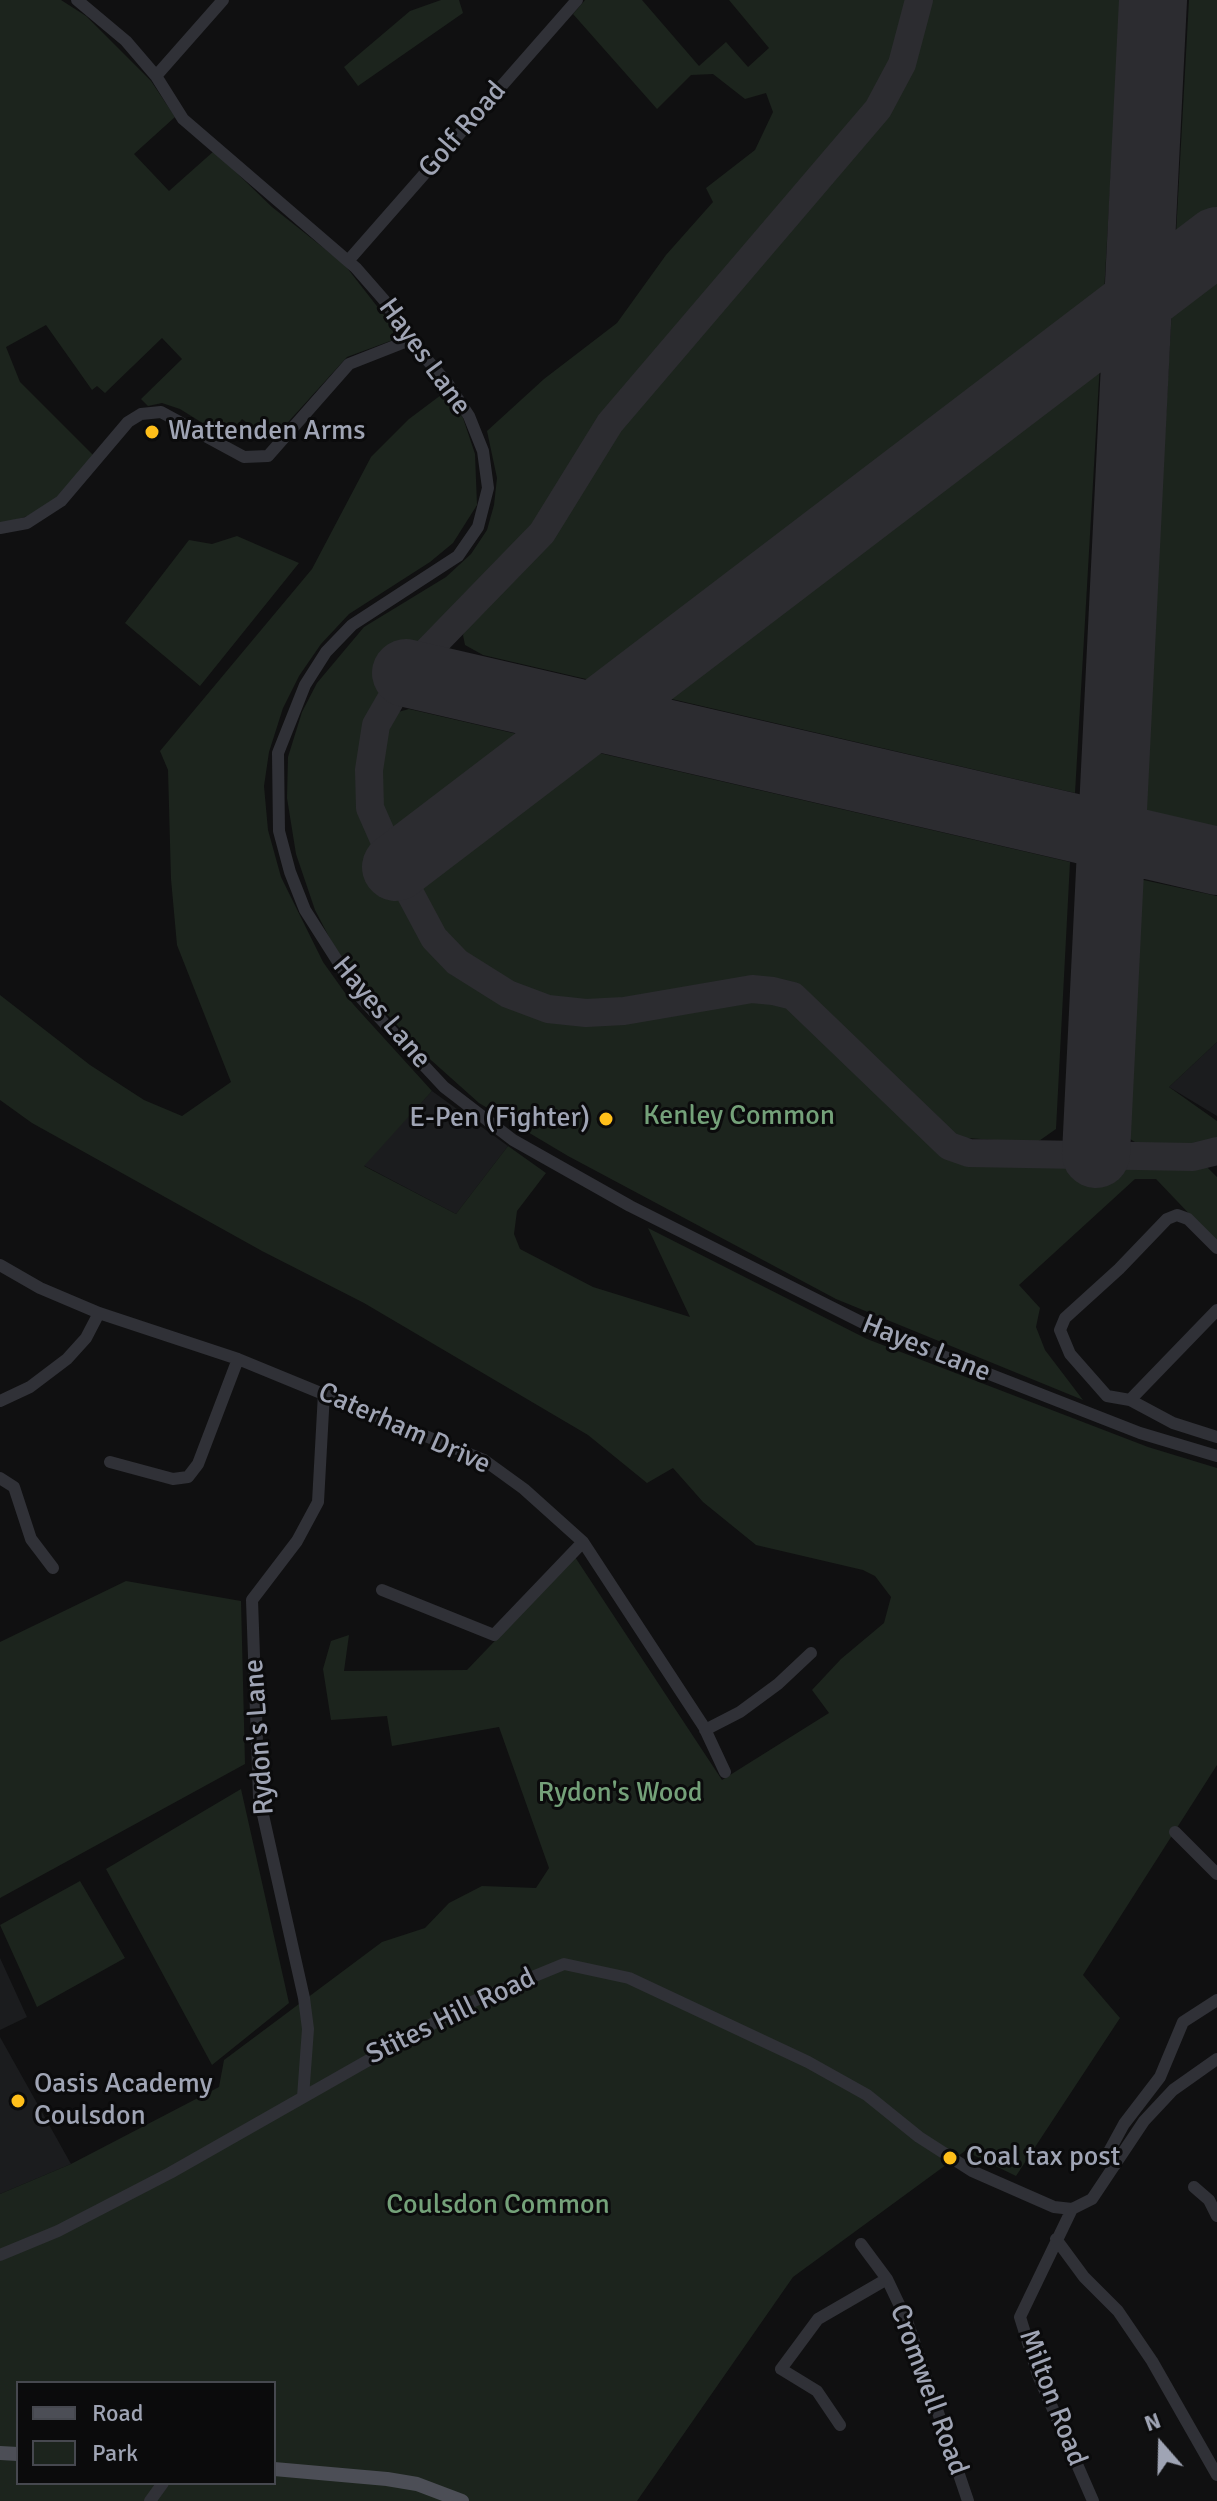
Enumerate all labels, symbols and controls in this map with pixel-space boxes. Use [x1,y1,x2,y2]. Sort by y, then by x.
street label: Golf Road [412,75,514,185]
street label: Hayes Lane [371,292,477,422]
place label: Wattenden Arms [168,415,366,449]
marker: Wattenden Arms [143,423,161,441]
street label: Hayes Lane [325,950,437,1076]
park label: Kenley Common [643,1100,835,1134]
place label: E-Pen (Fighter) [409,1102,590,1136]
marker: E-Pen (Fighter) [597,1110,615,1128]
street label: Hayes Lane [857,1308,995,1390]
street label: Caterham Drive [313,1376,495,1482]
street label: Rydon's Lane [238,1658,282,1816]
park label: Rydon's Wood [537,1777,703,1811]
street label: Stites Hill Road [361,1962,541,2072]
place label: Oasis Academy Coulsdon [34,2068,213,2134]
marker: Oasis Academy Coulsdon [9,2092,27,2110]
place label: Coal tax post [966,2141,1120,2175]
marker: Coal tax post [941,2149,959,2167]
park label: Coulsdon Common [386,2189,610,2223]
street label: Cromwell Road [882,2300,974,2480]
street label: Milton Road [1011,2325,1093,2471]
legend [16,2381,276,2485]
text: Road [92,2398,143,2428]
north arrow [1121,2405,1201,2485]
text: N [1141,2407,1164,2437]
text: Park [92,2438,138,2468]

